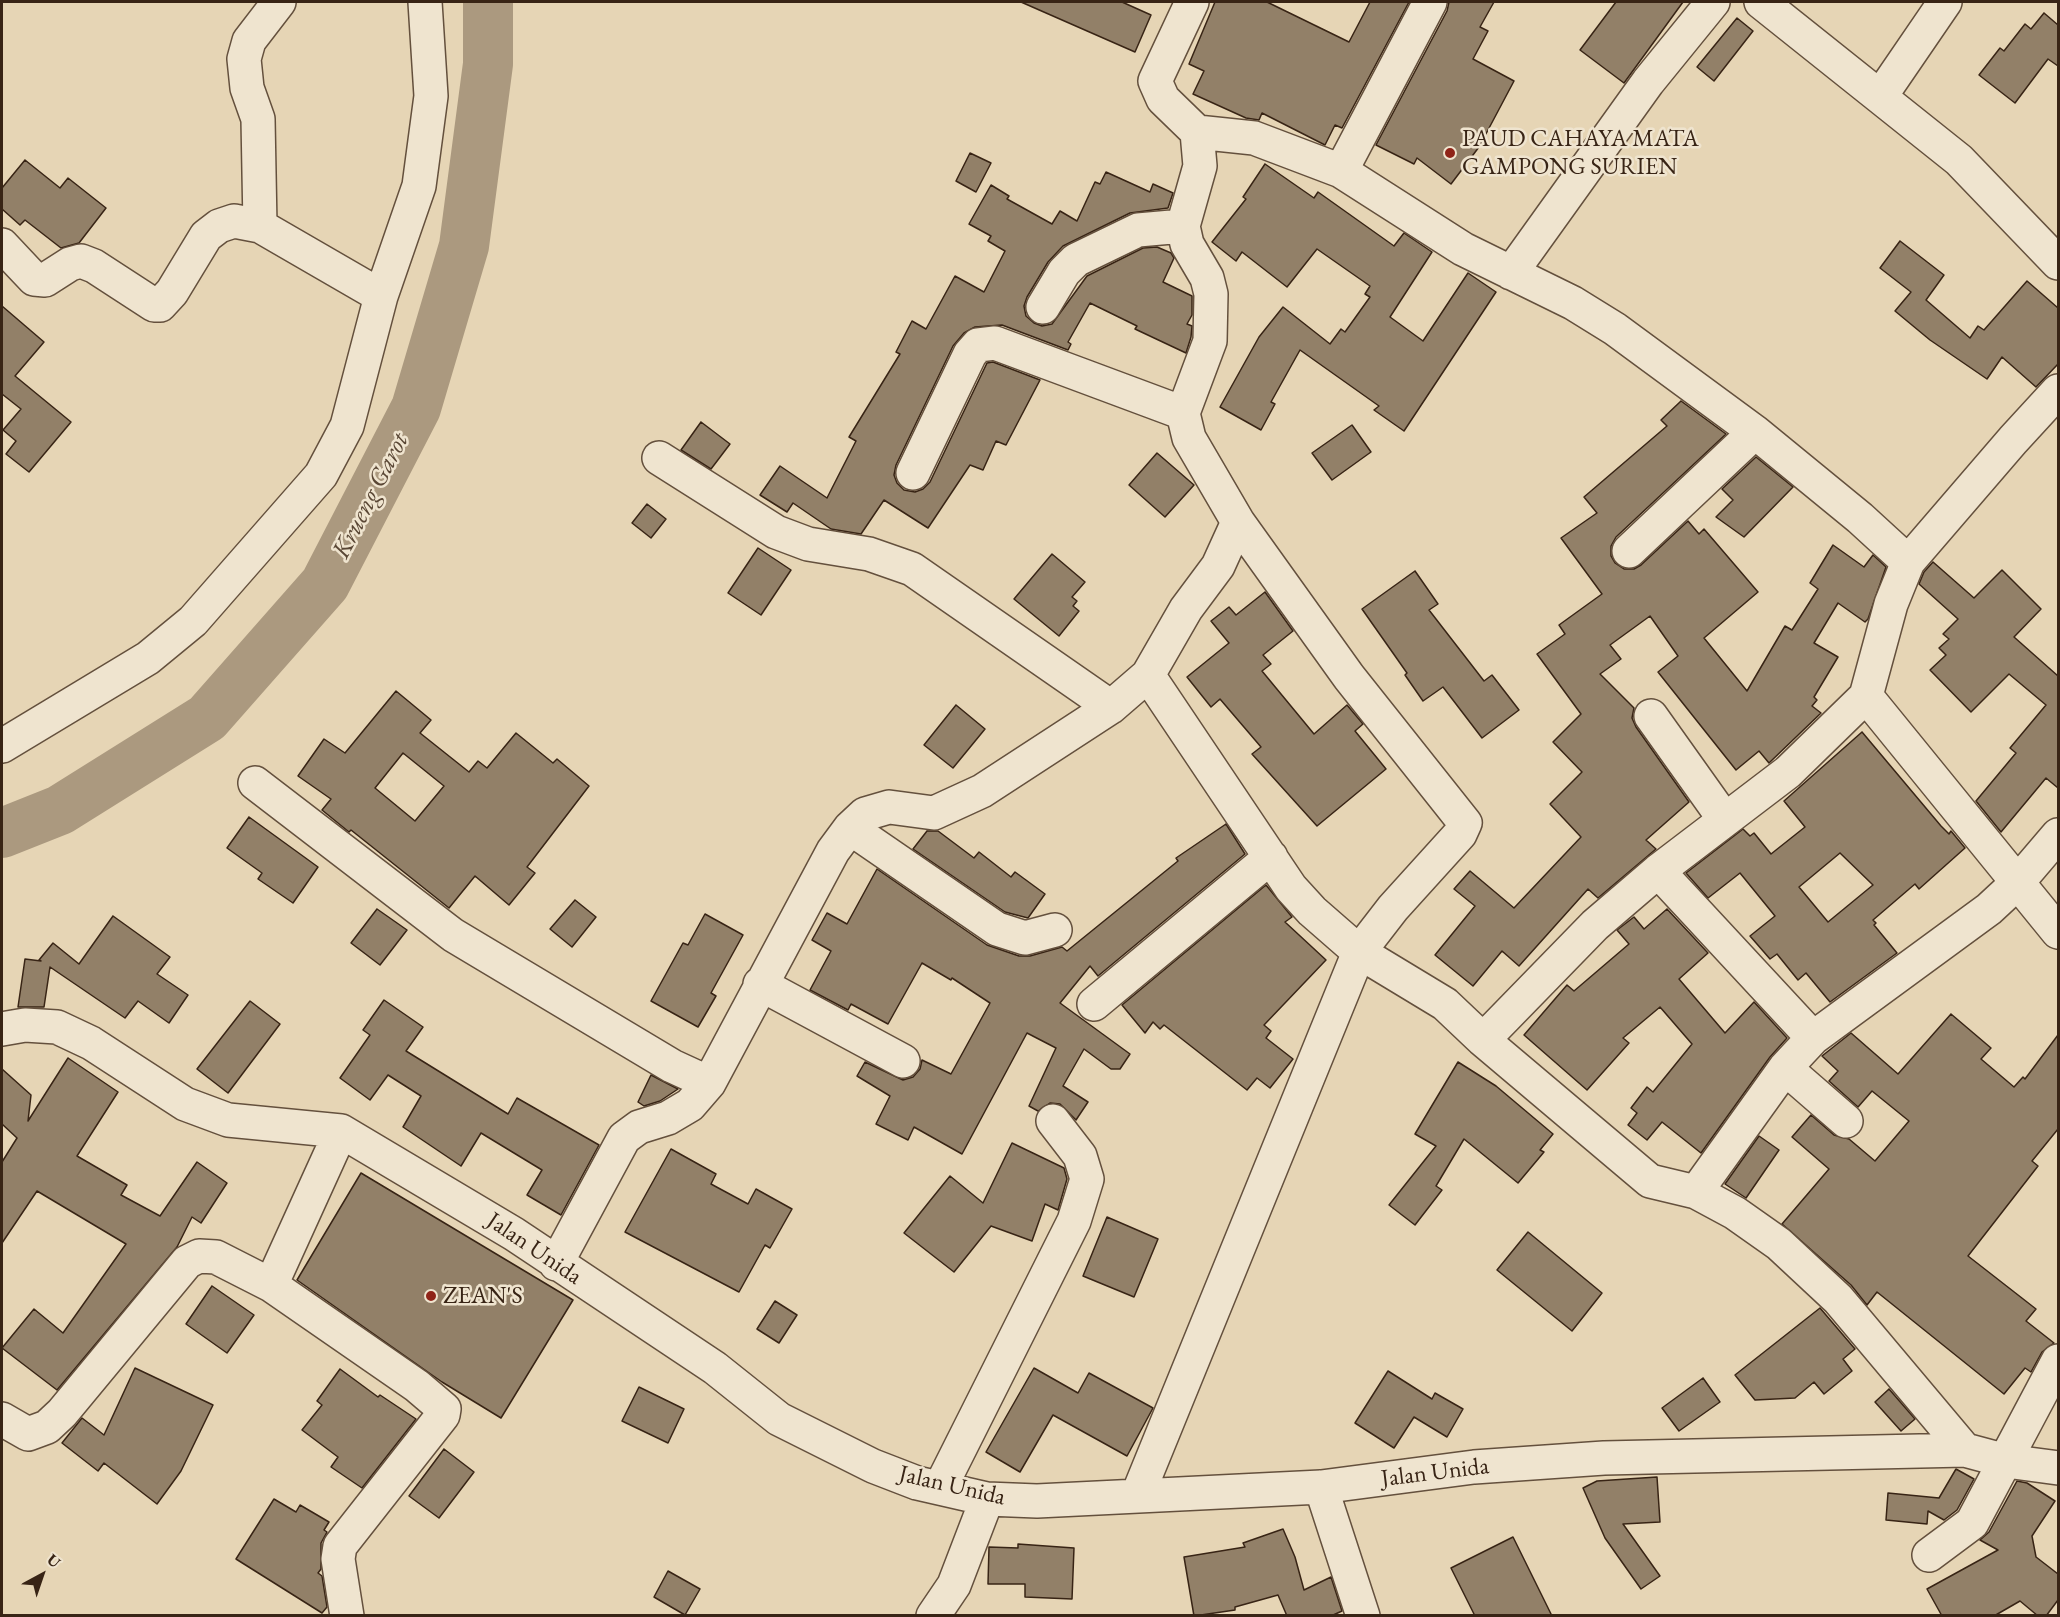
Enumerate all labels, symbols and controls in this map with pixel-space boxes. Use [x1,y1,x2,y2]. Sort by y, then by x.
place label: PAUD CAHAYA MATA GAMPONG SURIEN [1462,125,1699,181]
marker: PAUD CAHAYA MATA GAMPONG SURIEN [1443,146,1457,160]
water label: Krueng Garot [326,428,416,564]
street label: Jalan Unida [481,1207,587,1291]
place label: ZEAN'S [443,1282,523,1310]
marker: ZEAN'S [424,1289,438,1303]
street label: Jalan Unida [1379,1452,1491,1494]
street label: Jalan Unida [896,1460,1008,1512]
north arrow [12,1545,72,1605]
text: U [43,1549,65,1573]

